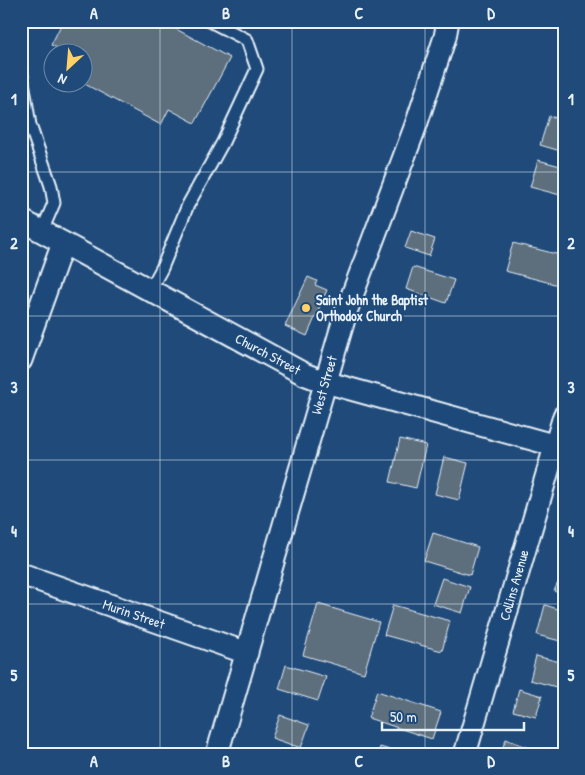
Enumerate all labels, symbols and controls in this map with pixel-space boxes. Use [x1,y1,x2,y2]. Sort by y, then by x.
text: A [90,2,98,24]
text: B [222,2,230,24]
text: C [355,2,364,24]
text: D [487,2,495,24]
north arrow [42,42,92,92]
text: N [54,70,70,90]
text: 1 [11,88,17,110]
text: 1 [568,88,574,110]
text: 2 [10,232,18,254]
text: 2 [567,232,575,254]
place label: Saint John the Baptist Orthodox Church [316,290,429,325]
marker: Saint John the Baptist Orthodox Church [300,302,312,314]
street label: Church Street [232,328,304,379]
street label: West Street [306,353,341,416]
text: 3 [10,376,18,398]
text: 3 [567,376,575,398]
text: 4 [11,520,17,542]
text: 4 [568,520,574,542]
street label: Collins Avenue [494,547,533,623]
street label: Murin Street [101,594,168,633]
text: 5 [11,664,18,686]
text: 5 [568,664,575,686]
scale bar [382,700,525,732]
text: 50 m [390,706,417,727]
text: A [90,750,98,772]
text: B [222,750,230,772]
text: C [355,750,364,772]
text: D [487,750,495,772]

